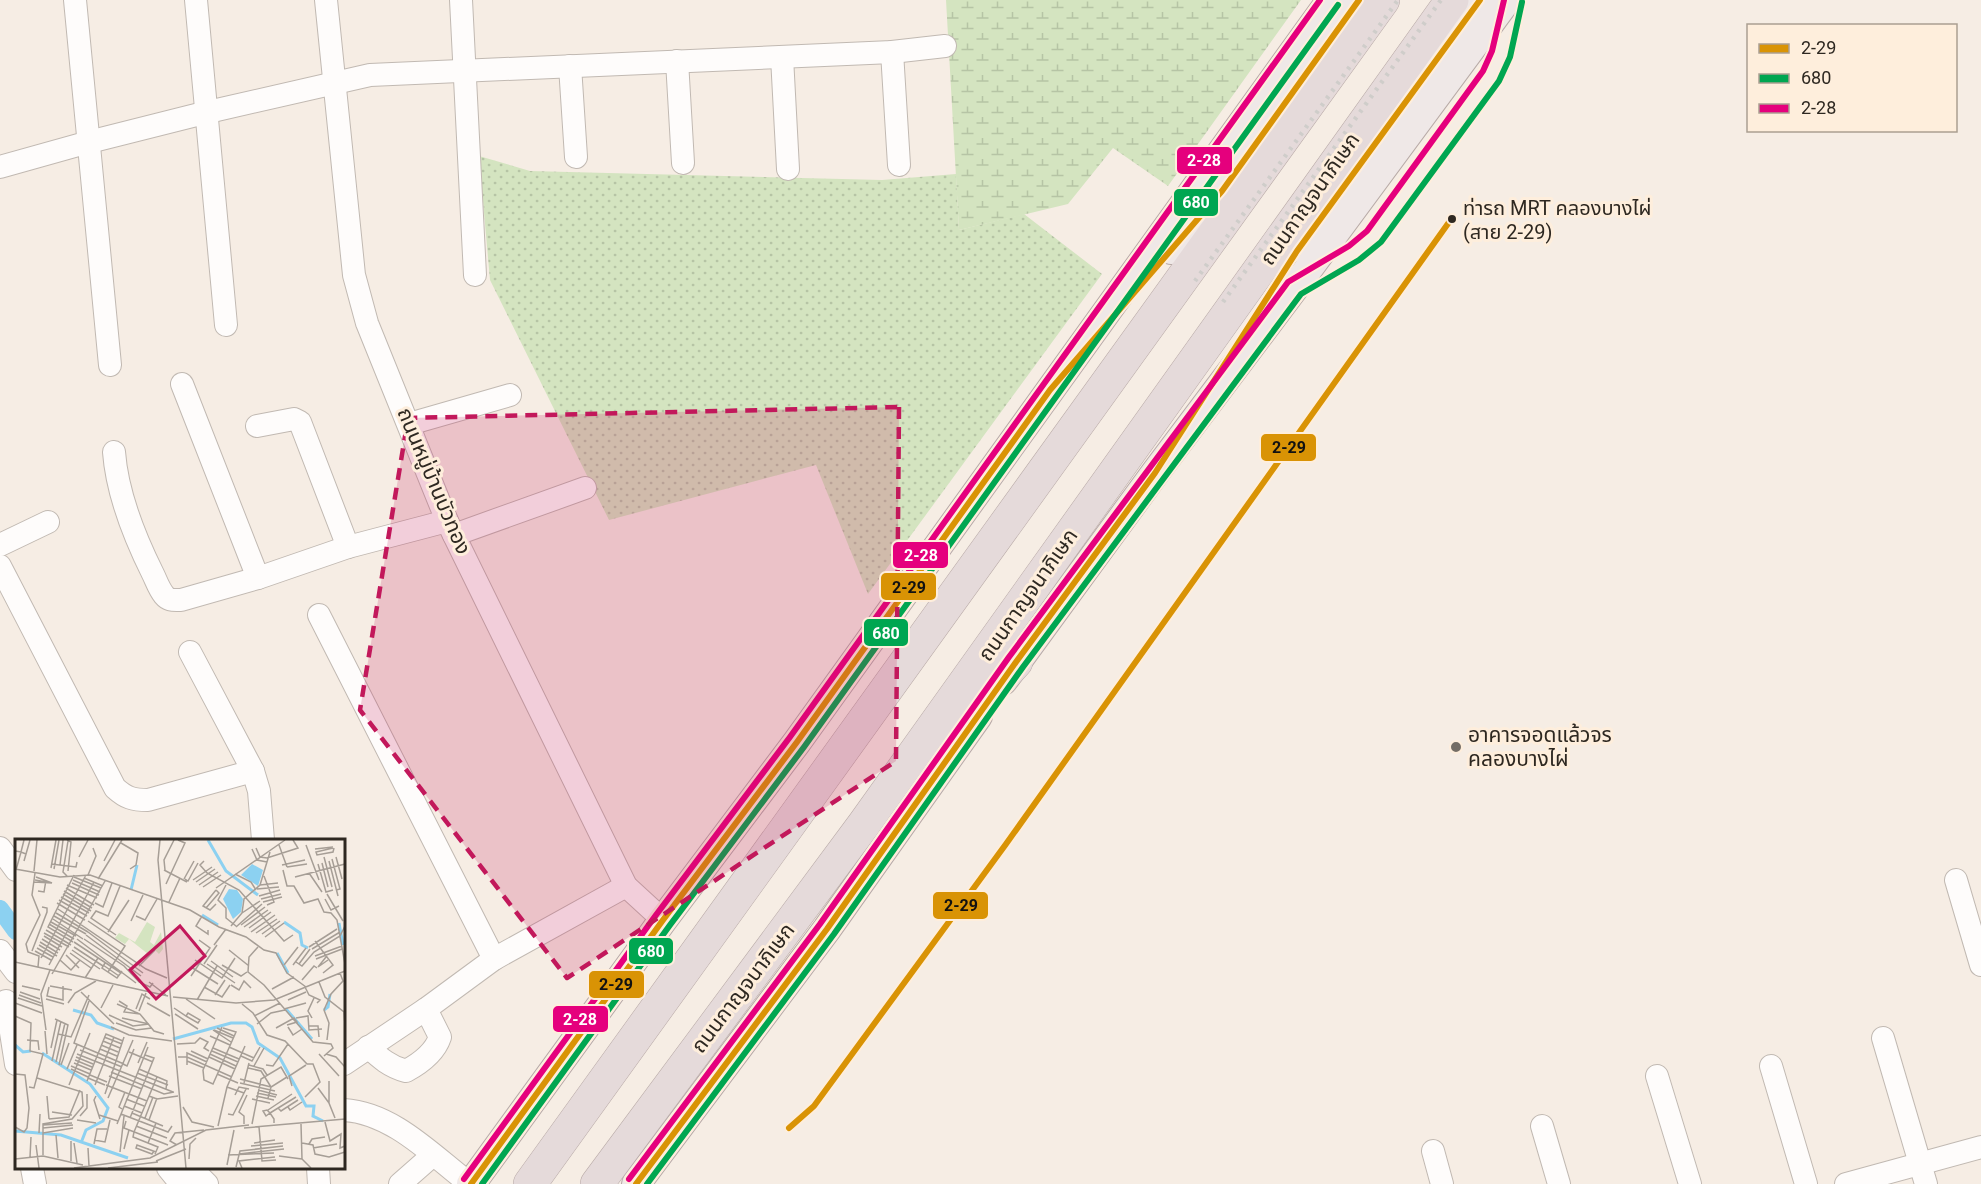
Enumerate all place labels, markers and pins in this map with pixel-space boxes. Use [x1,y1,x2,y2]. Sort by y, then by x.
place label: ท่ารถ MRT คลองบางไผ่ (สาย 2-29) [1463,196,1651,244]
marker: ท่ารถ MRT คลองบางไผ่ (สาย 2-29) [1446,213,1458,225]
place label: อาคารจอดแล้วจร คลองบางไผ่ [1468,723,1612,771]
marker: อาคารจอดแล้วจร คลองบางไผ่ [1449,740,1463,754]

